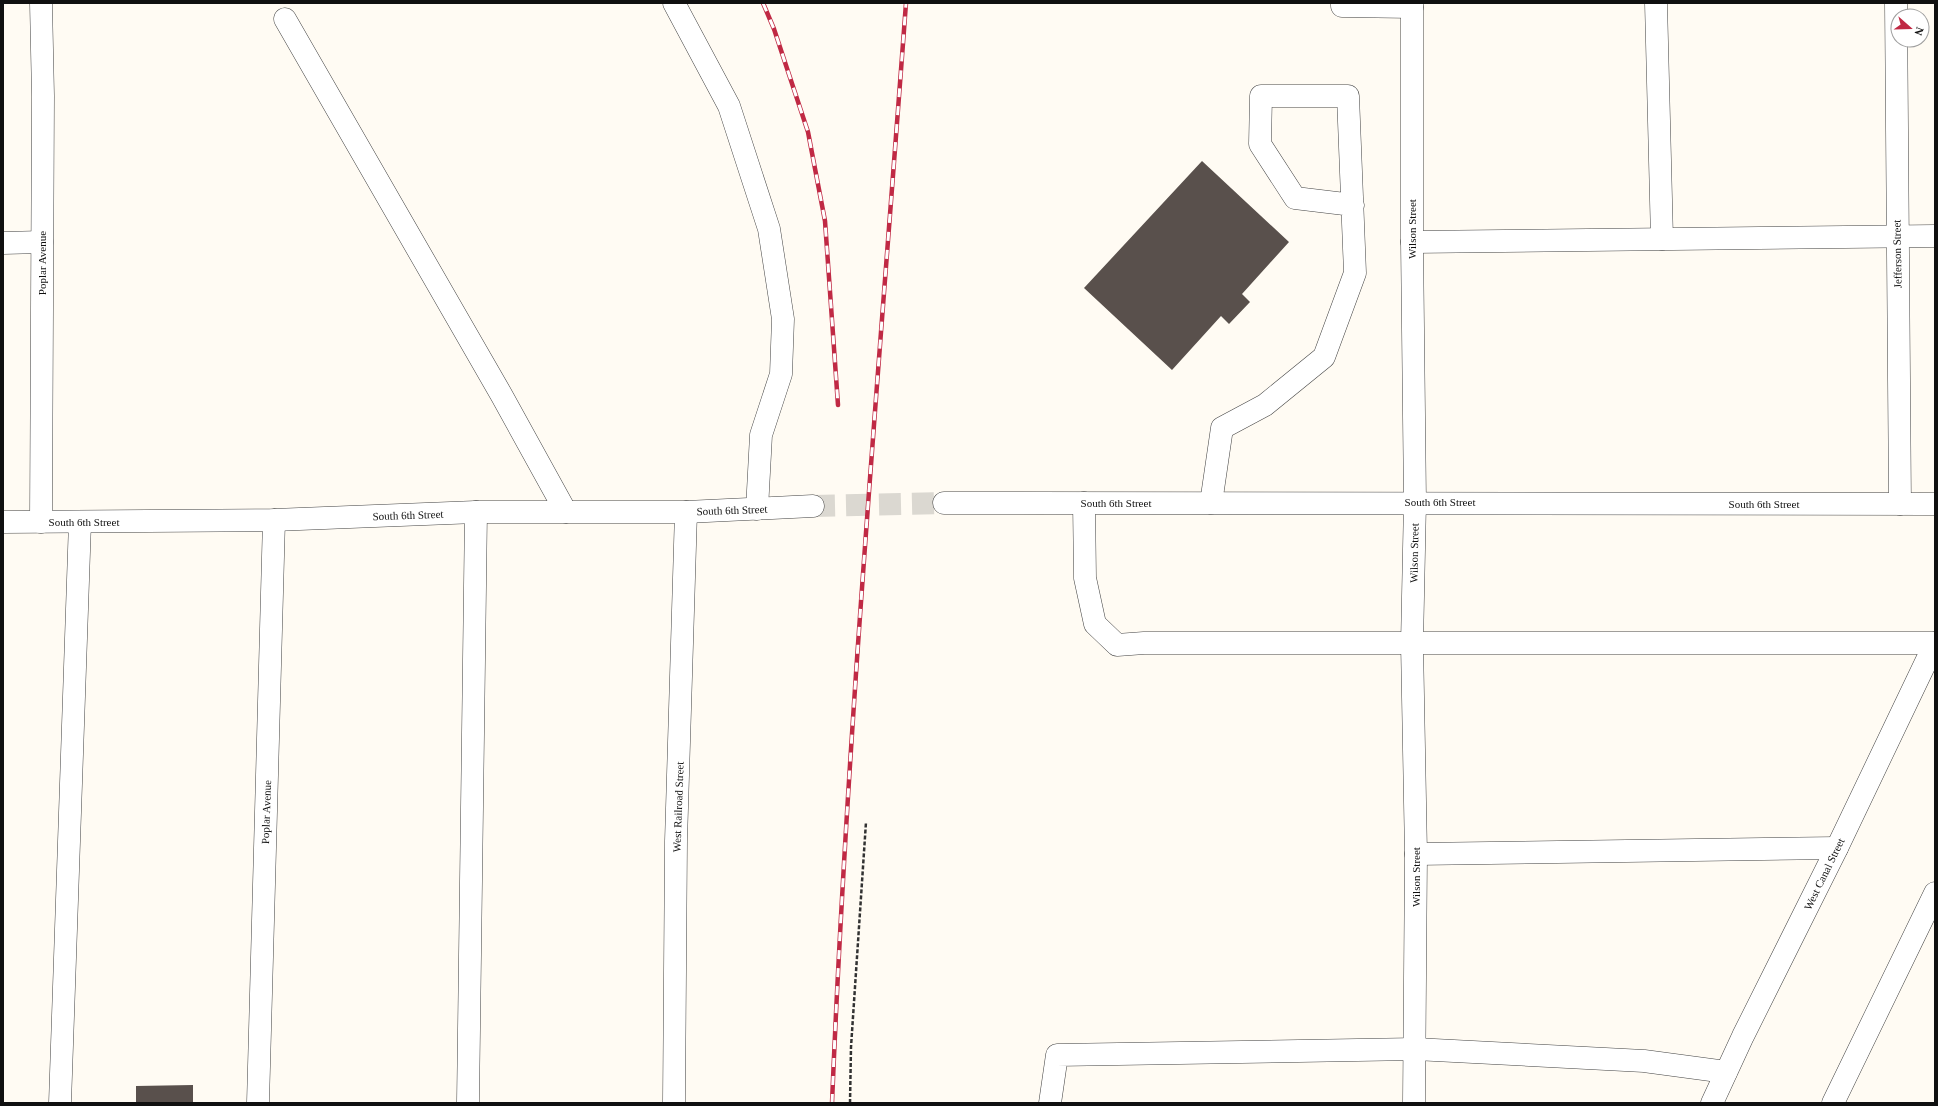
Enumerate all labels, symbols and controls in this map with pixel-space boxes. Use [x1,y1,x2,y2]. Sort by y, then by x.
north arrow [1890,8,1930,48]
text: N [1912,26,1926,37]
street label: Wilson Street [1406,199,1418,259]
street label: Jefferson Street [1890,220,1904,288]
street label: Poplar Avenue [36,231,48,295]
street label: South 6th Street [1405,496,1475,508]
street label: South 6th Street [1081,497,1151,509]
street label: South 6th Street [1729,498,1799,510]
street label: South 6th Street [696,503,768,517]
street label: South 6th Street [372,508,444,522]
street label: South 6th Street [49,516,119,528]
street label: Wilson Street [1407,523,1421,583]
street label: West Railroad Street [670,761,686,853]
street label: Poplar Avenue [259,780,273,844]
street label: West Canal Street [1801,836,1847,912]
street label: Wilson Street [1410,847,1422,907]

